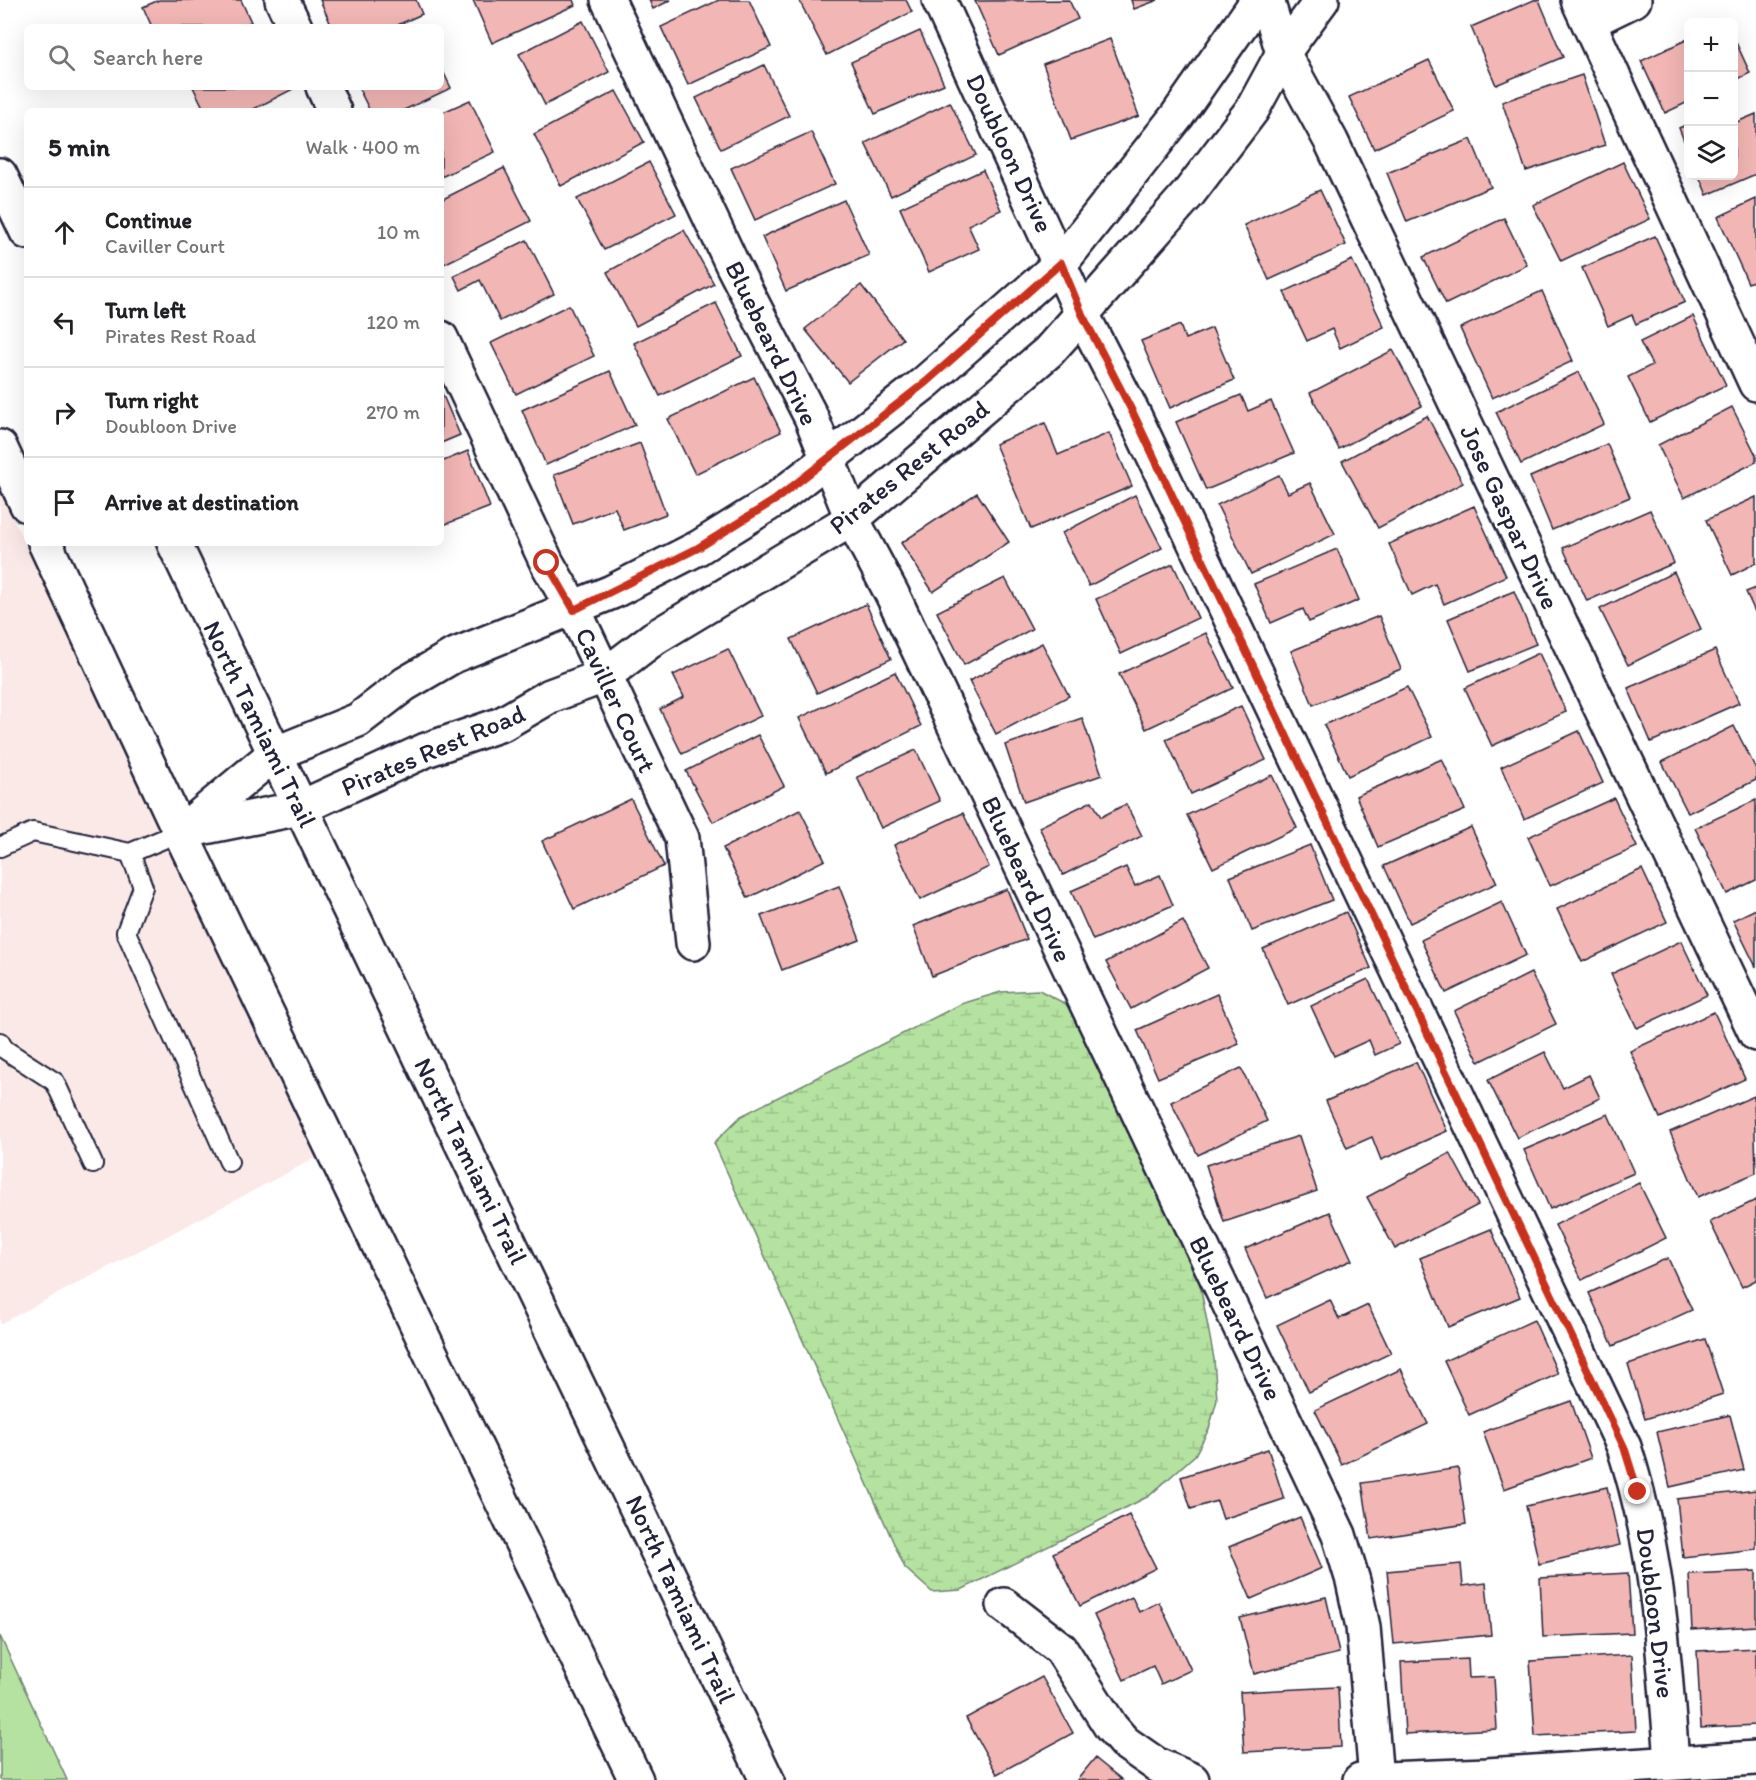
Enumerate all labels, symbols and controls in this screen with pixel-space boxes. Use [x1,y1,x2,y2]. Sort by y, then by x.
map controls [1684,18,1738,180]
button: + [1684,18,1738,72]
search box [24,24,444,90]
icon: search [45,41,78,74]
text: Search here [93,44,203,71]
street label: Doubloon Drive [959,69,1061,237]
button: − [1684,72,1738,126]
button: layers [1684,126,1738,180]
text: 5 min [48,131,110,163]
text: Walk · 400 m [306,135,420,159]
text: Continue [105,207,192,234]
icon: ahead [48,216,81,249]
text: 10 m [377,220,420,244]
text: Caviller Court [105,234,225,258]
street label: Bluebeard Drive [718,255,826,431]
text: Turn left [105,297,186,324]
icon: left [48,306,81,339]
text: 120 m [367,310,420,334]
text: Pirates Rest Road [105,324,256,348]
text: Turn right [105,387,199,414]
street label: Pirates Rest Road [823,393,995,541]
icon: right [48,396,81,429]
text: 270 m [366,400,420,424]
text: Doubloon Drive [105,414,237,438]
street label: Jose Gaspar Drive [1453,420,1567,614]
icon: arrive [48,486,81,519]
text: Arrive at destination [105,489,299,516]
route start [533,549,559,575]
street label: North Tamiami Trail [196,615,324,833]
street label: Caviller Court [569,623,664,778]
street label: Pirates Rest Road [336,697,530,803]
street label: Bluebeard Drive [975,791,1079,967]
street label: North Tamiami Trail [407,1052,535,1270]
street label: Bluebeard Drive [1182,1230,1290,1406]
route end [1624,1478,1650,1504]
street label: North Tamiami Trail [619,1490,743,1708]
street label: Doubloon Drive [1630,1526,1682,1700]

